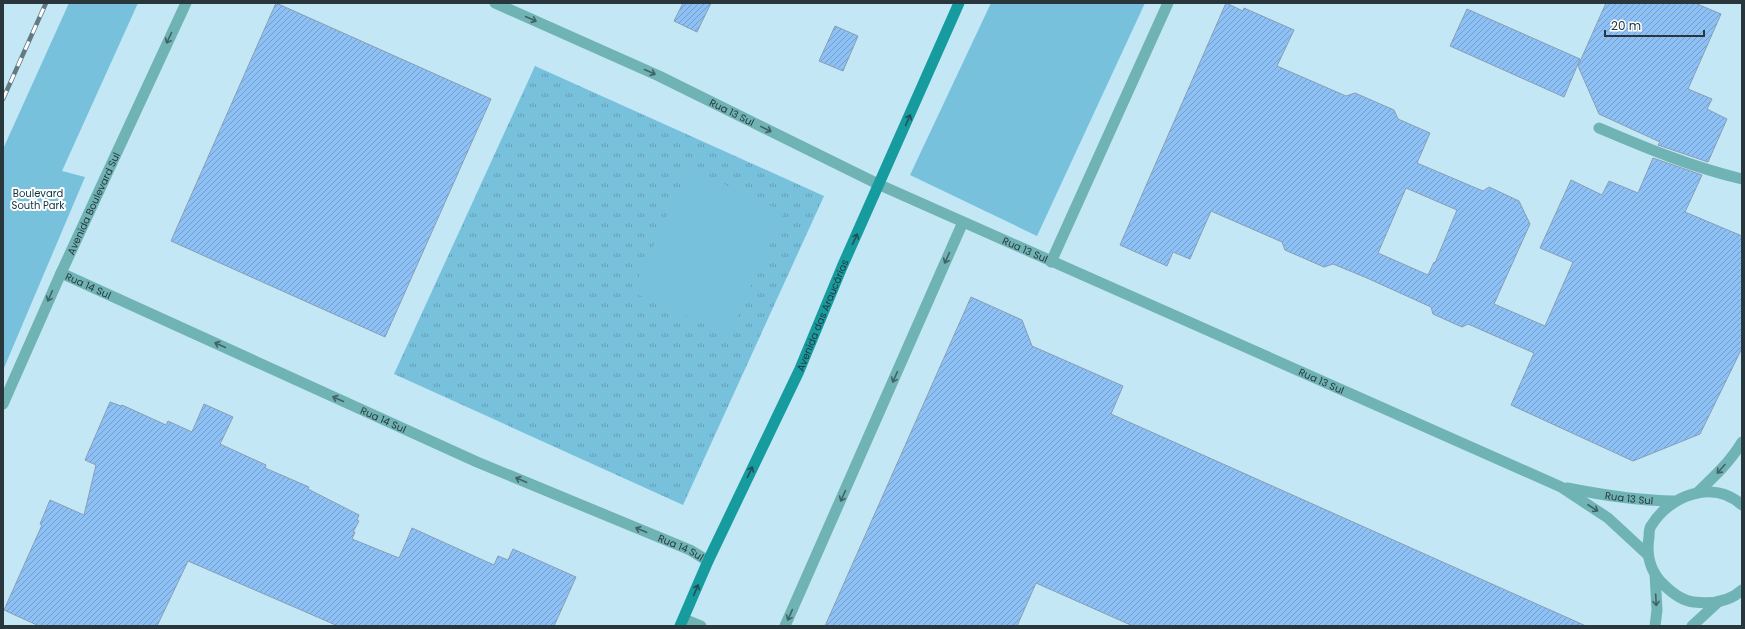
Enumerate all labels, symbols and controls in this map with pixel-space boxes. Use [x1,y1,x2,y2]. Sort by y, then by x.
scale bar [1605,12,1704,38]
one-way arrow [524,16,536,23]
text: 20 m [1611,17,1641,34]
one-way arrow [165,32,172,44]
one-way arrow [643,68,655,76]
street label: Rua 13 Sul [707,95,757,130]
one-way arrow [905,114,912,126]
one-way arrow [760,126,772,133]
street label: Avenida Boulevard Sul [63,150,124,257]
park label: Boulevard South Park [12,186,65,213]
one-way arrow [852,233,859,245]
street label: Rua 13 Sul [1000,233,1050,267]
one-way arrow [943,251,951,263]
street label: Avenida das Araucárias [793,257,853,373]
street label: Rua 14 Sul [63,269,113,303]
one-way arrow [46,290,53,302]
one-way arrow [214,341,226,348]
street label: Rua 13 Sul [1296,365,1347,398]
one-way arrow [891,370,898,382]
one-way arrow [333,395,345,402]
street label: Rua 14 Sul [358,403,408,437]
one-way arrow [1717,464,1726,474]
one-way arrow [747,467,754,479]
one-way arrow [515,476,527,483]
street label: Rua 13 Sul [1604,488,1654,508]
one-way arrow [839,489,846,501]
one-way arrow [1587,504,1598,512]
one-way arrow [635,526,647,533]
street label: Rua 14 Sul [656,531,706,565]
one-way arrow [693,585,700,597]
one-way arrow [1653,593,1660,606]
one-way arrow [786,608,794,620]

